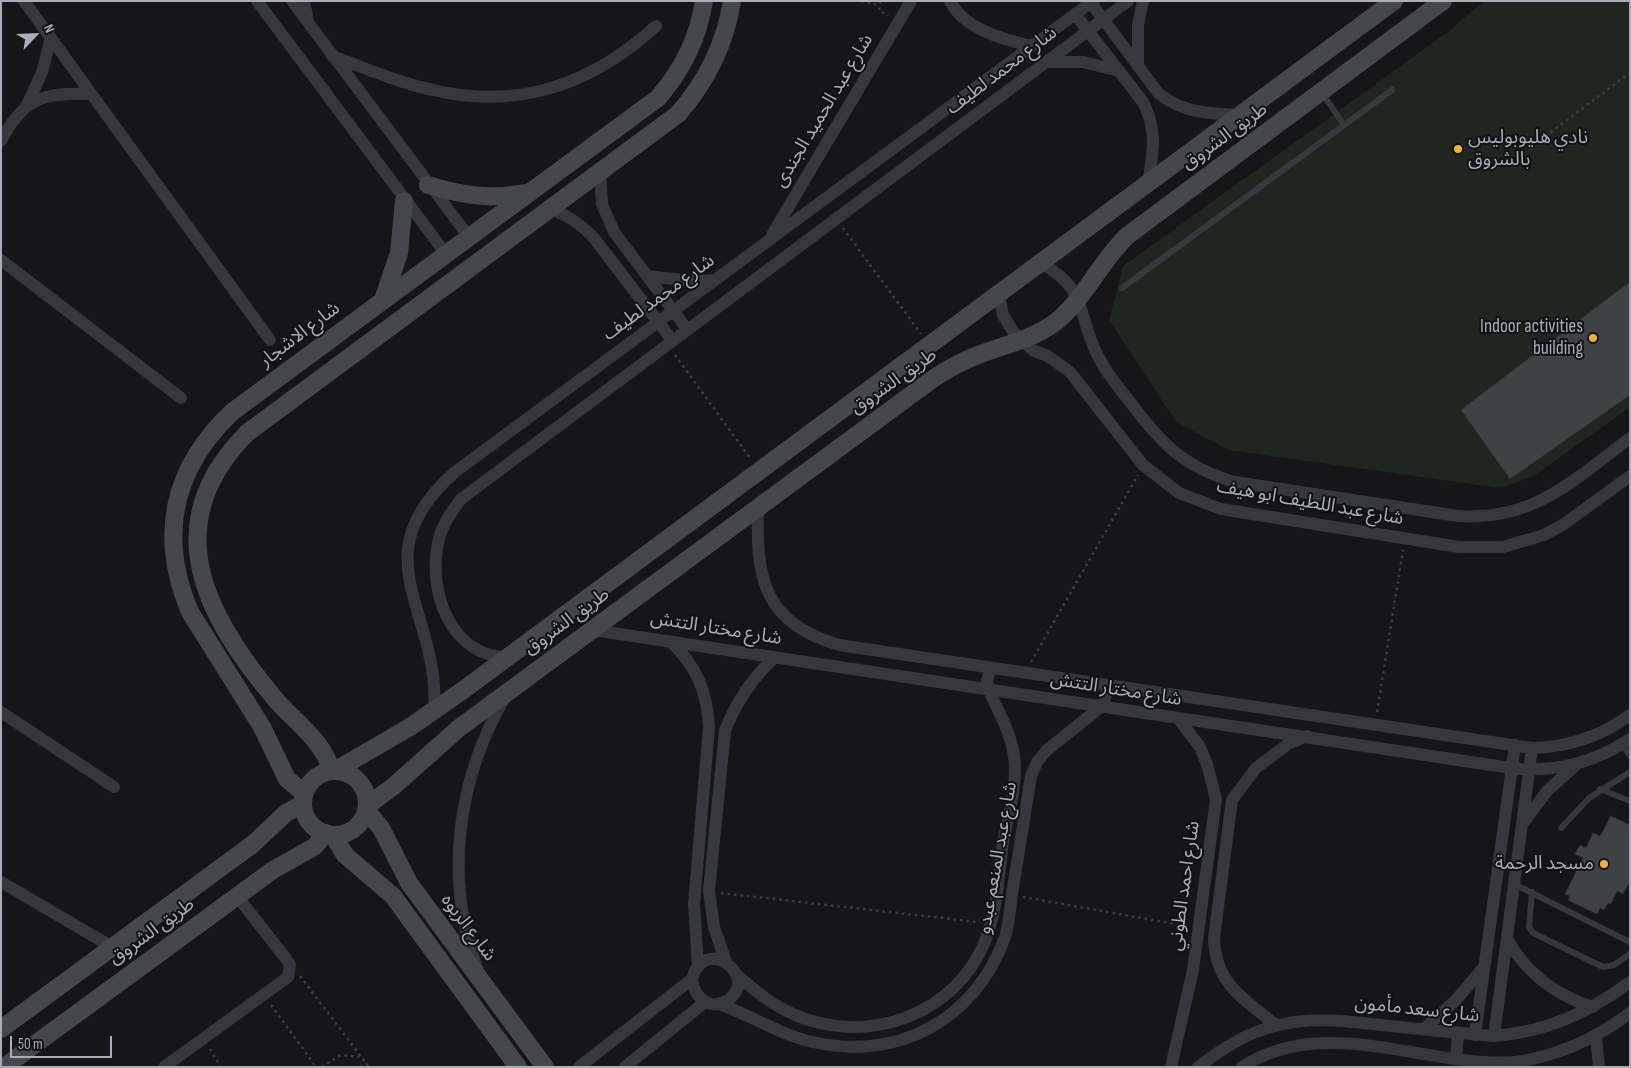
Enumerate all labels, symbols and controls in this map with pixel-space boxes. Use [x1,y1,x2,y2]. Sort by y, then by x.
north arrow [10,10,60,60]
text: N [40,21,58,35]
street label: شارع محمد لطيف [942,22,1062,120]
street label: شارع عبد الحميد الجندى [769,30,879,192]
street label: طريق الشروق [1178,98,1272,176]
place label: نادي هليوبوليس بالشروق [1468,127,1588,171]
marker: نادي هليوبوليس بالشروق [1452,143,1464,155]
street label: شارع محمد لطيف [599,250,719,346]
street label: شارع الاشجار [255,297,345,373]
place label: Indoor activities building [1480,316,1583,360]
marker: Indoor activities building [1587,332,1599,344]
street label: طريق الشروق [846,344,942,420]
street label: شارع عبد اللطيف ابو هيف [1215,475,1405,531]
street label: طريق الشروق [520,583,614,661]
street label: شارع مختار التتش [649,607,783,651]
street label: شارع مختار التتش [1049,668,1183,712]
street label: شارع عبد المنعم عبدو [973,780,1023,936]
street label: شارع احمد الطوني [1165,820,1205,952]
place label: مسجد الرحمة [1495,853,1594,875]
marker: مسجد الرحمة [1598,858,1610,870]
street label: شارع الربوه [435,890,501,966]
street label: طريق الشروق [105,893,199,971]
street label: شارع سعد مأمون [1353,992,1481,1028]
scale bar [12,1026,115,1058]
text: 50 m [18,1035,43,1054]

